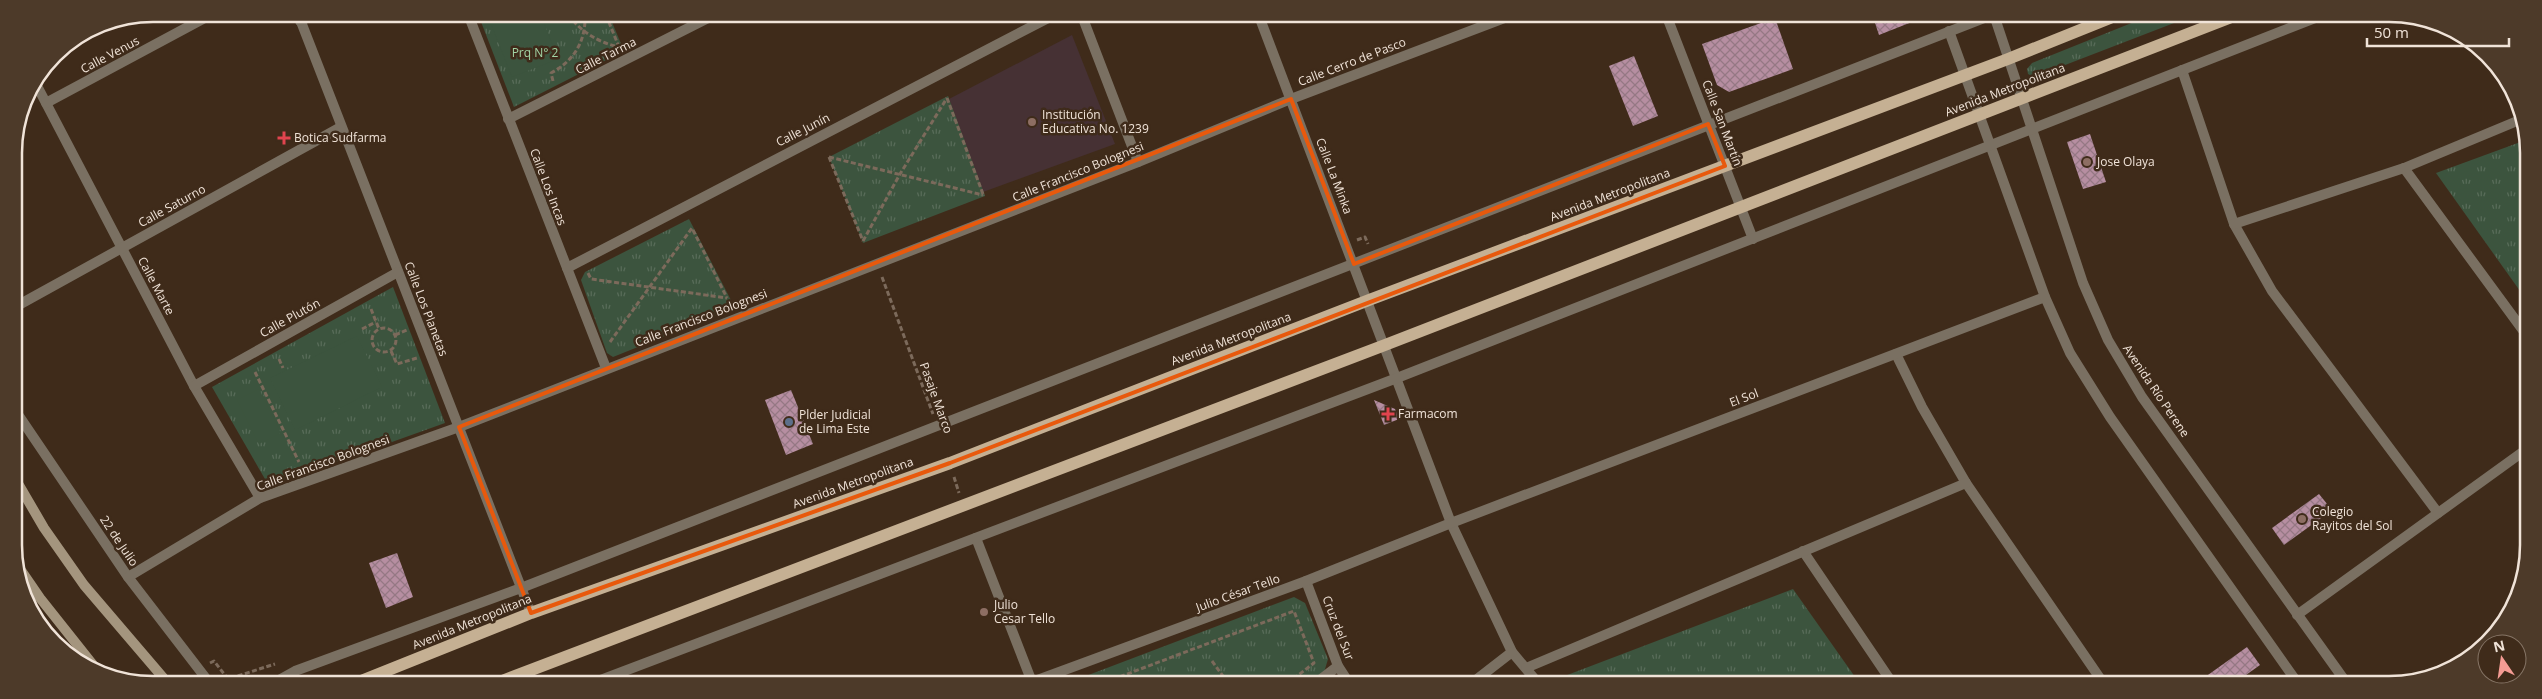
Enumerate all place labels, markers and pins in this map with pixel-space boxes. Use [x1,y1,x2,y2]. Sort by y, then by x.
place label: Institución Educativa No. 1239 [1042,106,1149,137]
marker: Institución Educativa No. 1239 [1026,116,1038,128]
place label: Botica Sudfarma [294,129,386,146]
marker: Botica Sudfarma [278,132,290,144]
place label: Jose Olaya [2096,153,2155,170]
marker: Jose Olaya [2081,156,2093,168]
place label: Farmacom [1398,405,1458,422]
place label: Plder Judicial de Lima Este [799,406,871,437]
marker: Farmacom [1382,408,1394,420]
marker: Plder Judicial de Lima Este [783,416,795,428]
place label: Colegio Rayitos del Sol [2312,503,2393,534]
marker: Colegio Rayitos del Sol [2296,513,2308,525]
place label: Julio Cesar Tello [993,596,1055,627]
marker: Julio Cesar Tello [978,606,990,618]

